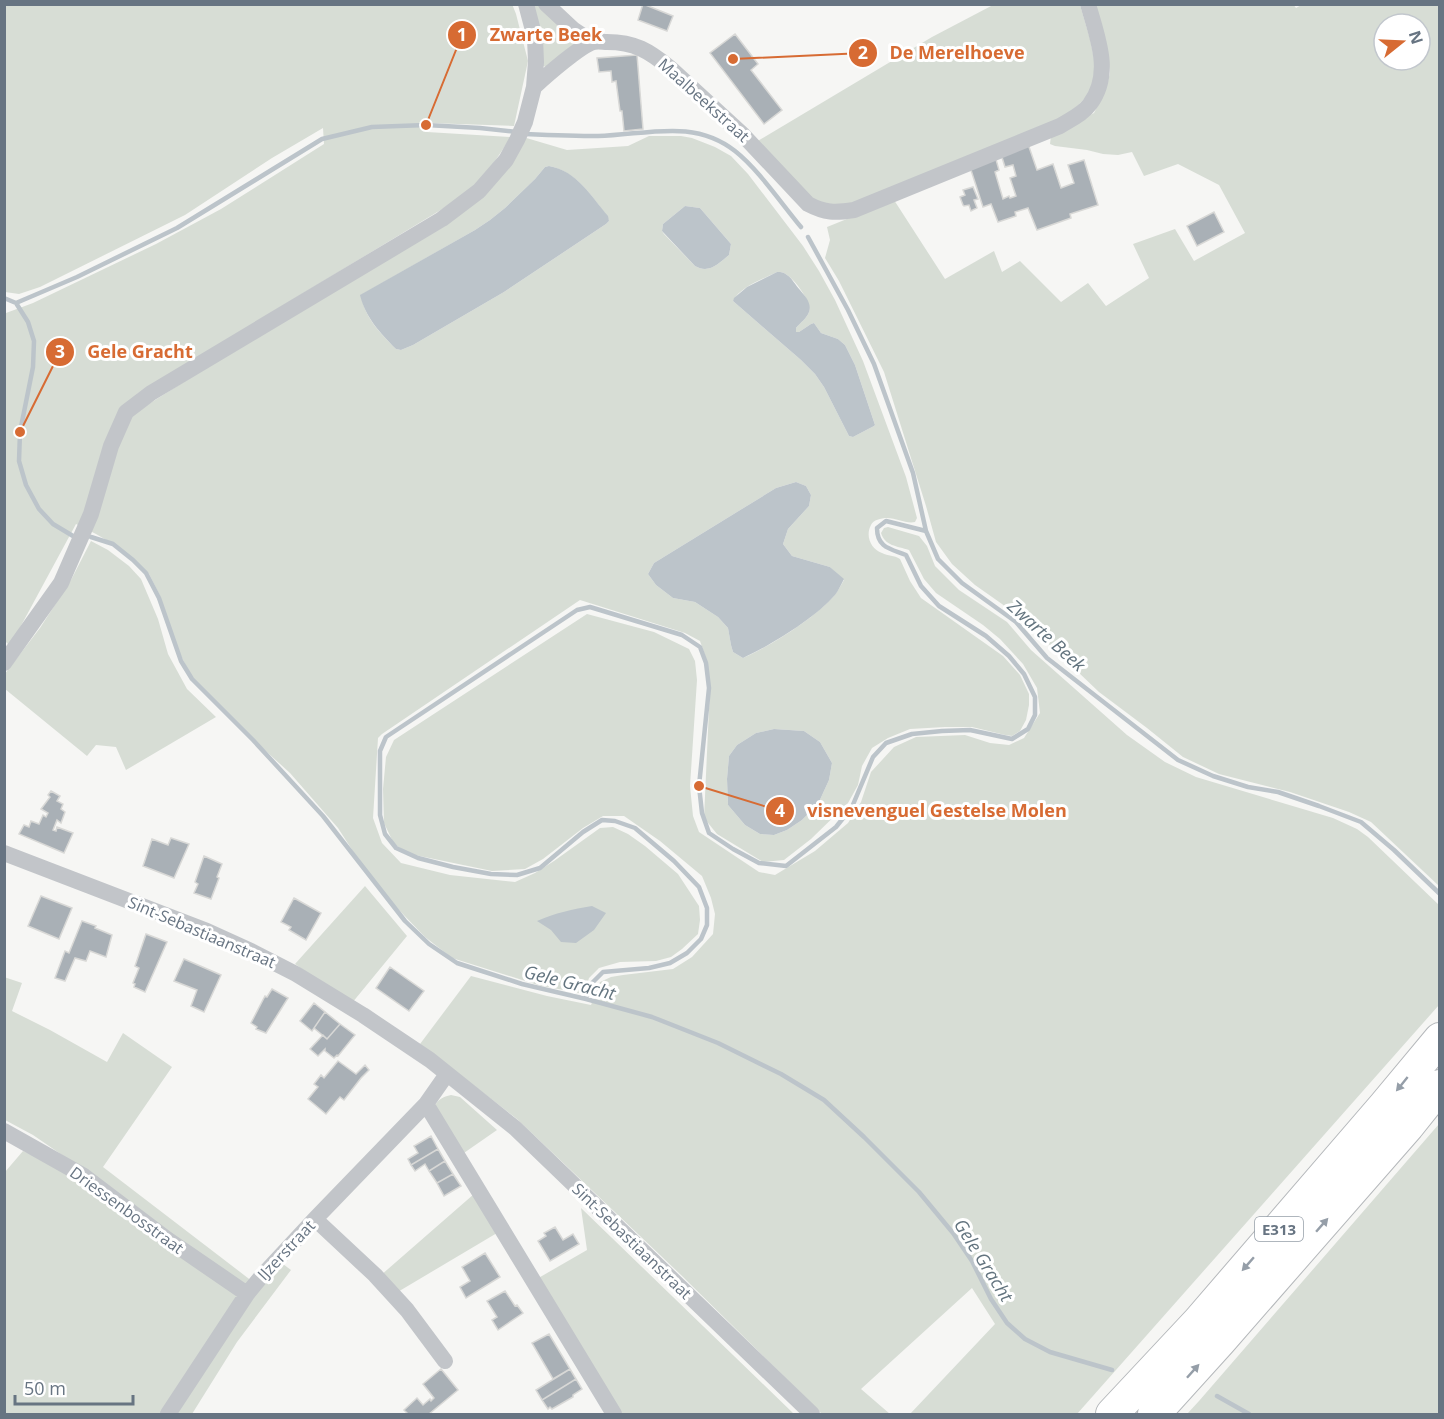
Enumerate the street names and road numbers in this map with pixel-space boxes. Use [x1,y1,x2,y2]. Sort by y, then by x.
street label: Maalbeekstraat [654,53,755,147]
street label: Sint-Sebastiaanstraat [125,891,279,973]
street label: Driessenbosstraat [66,1161,189,1259]
street label: Sint-Sebastiaanstraat [567,1178,697,1304]
street label: IJzerstraat [252,1215,320,1285]
road number: E313 [1255,1217,1303,1241]

